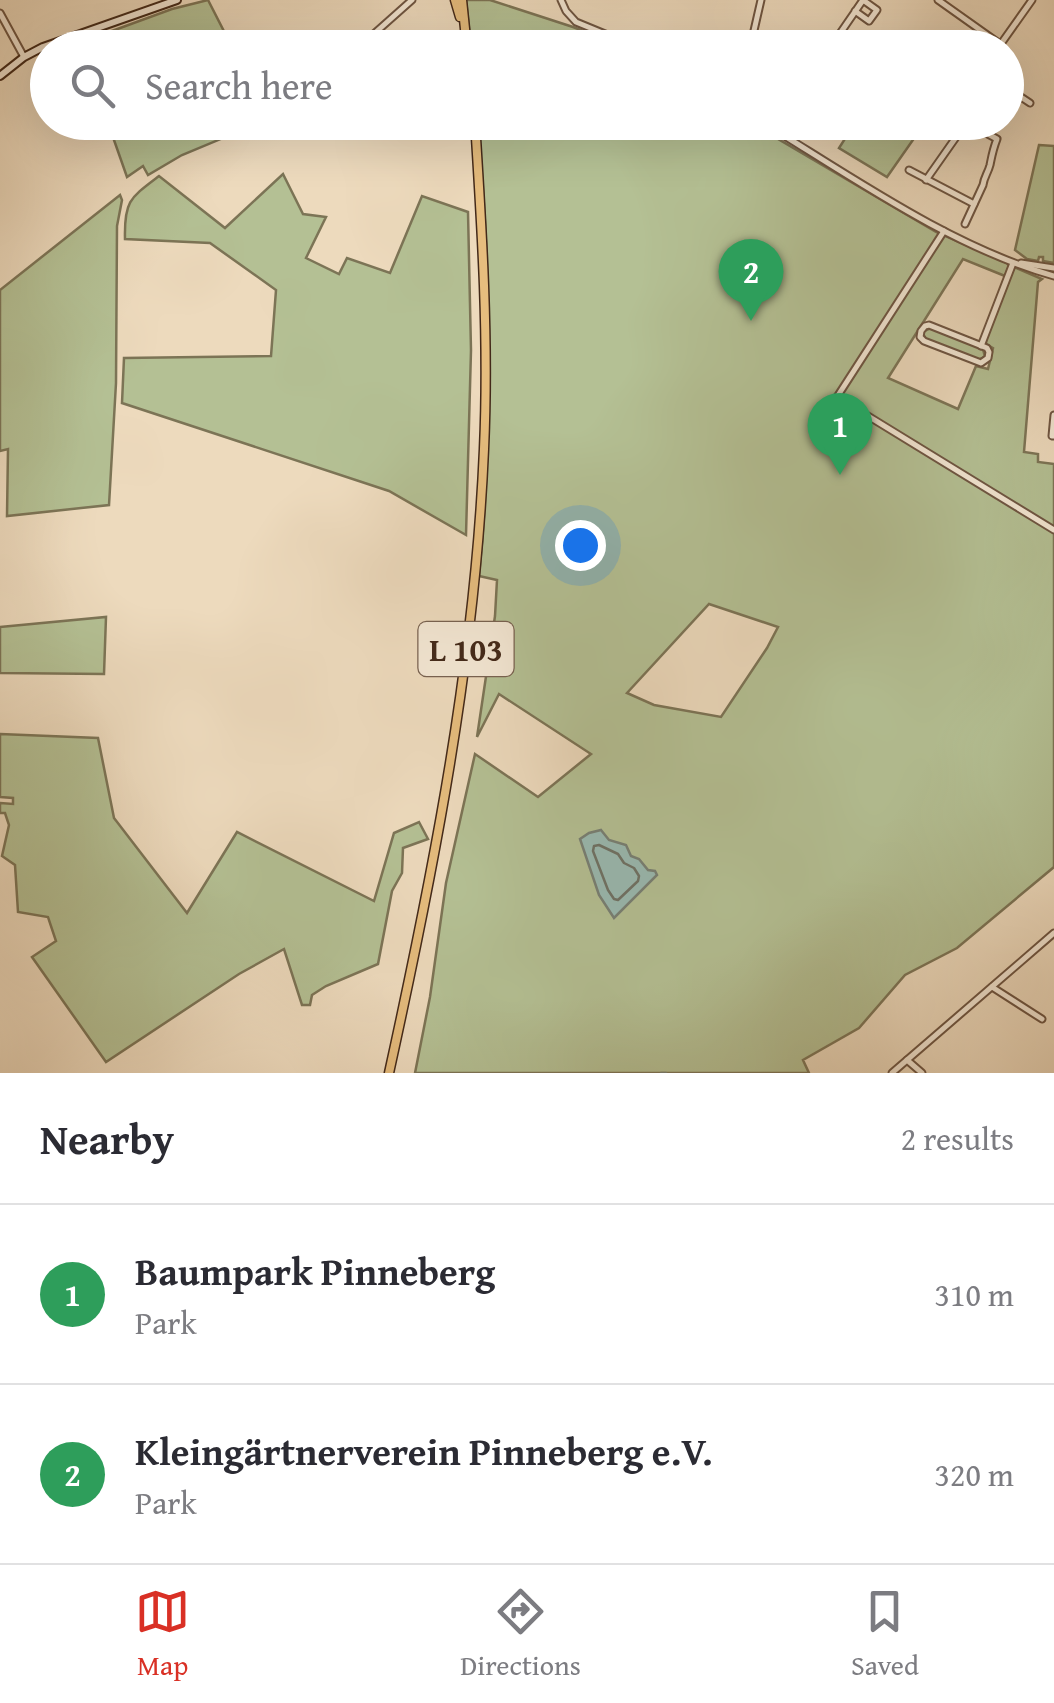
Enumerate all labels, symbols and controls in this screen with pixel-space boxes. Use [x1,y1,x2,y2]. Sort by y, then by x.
search box [30,30,1024,140]
text: Search here [145,57,333,113]
icon: search [65,58,120,113]
pin: 2 [718,238,784,321]
pin: 1 [808,392,872,475]
your location [555,520,606,571]
road number: L 103 [418,622,514,676]
text: Nearby [40,1108,174,1169]
text: 2 results [901,1115,1014,1162]
text: Baumpark Pinneberg [135,1243,495,1299]
text: 1 [64,1271,81,1318]
text: 310 m [935,1271,1014,1318]
text: Park [135,1299,197,1346]
text: Kleingärtnerverein Pinneberg e.V. [135,1423,713,1479]
text: 2 [64,1451,81,1498]
text: 320 m [935,1451,1014,1498]
text: Park [135,1479,197,1526]
tab: Map [135,1584,190,1685]
tab: Directions [460,1584,581,1685]
tab: Saved [851,1584,919,1685]

